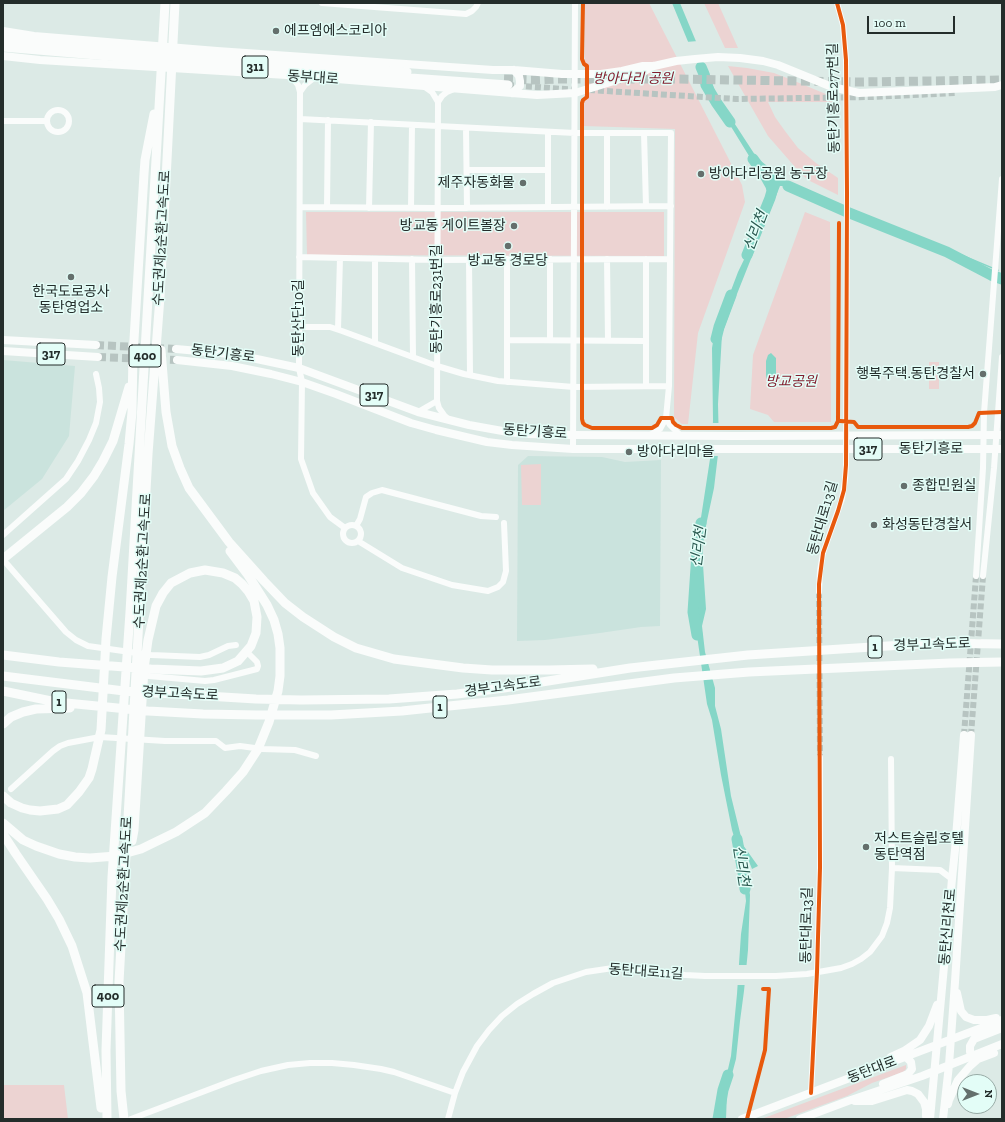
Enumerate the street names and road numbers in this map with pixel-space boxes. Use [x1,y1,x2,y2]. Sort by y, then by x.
street label: 동탄기흥로277번길 [825,43,843,153]
road number: 311 [242,56,268,78]
street label: 동부대로 [287,68,339,88]
street label: 수도권제2순환고속도로 [150,170,174,306]
street label: 동탄기흥로231번길 [429,244,445,354]
street label: 동탄산단10길 [291,279,307,357]
street label: 동탄기흥로 [190,342,256,366]
road number: 317 [37,343,65,365]
road number: 400 [129,345,161,367]
road number: 317 [360,384,388,406]
street label: 동탄기흥로 [502,421,568,443]
road number: 317 [854,438,882,460]
street label: 동탄기흥로 [899,441,963,457]
street label: 동탄대로13길 [804,479,842,557]
street label: 수도권제2순환고속도로 [131,493,155,629]
street label: 경부고속도로 [893,635,971,655]
road number: 1 [868,636,882,658]
street label: 경부고속도로 [464,673,542,701]
street label: 경부고속도로 [141,684,219,704]
road number: 1 [52,691,66,713]
road number: 1 [433,696,447,718]
street label: 수도권제2순환고속도로 [112,816,136,952]
street label: 동탄대로13길 [798,887,816,963]
street label: 동탄신리천로 [936,888,960,966]
street label: 동탄대로11길 [608,961,684,983]
road number: 400 [92,985,124,1007]
street label: 동탄대로 [845,1053,899,1087]

